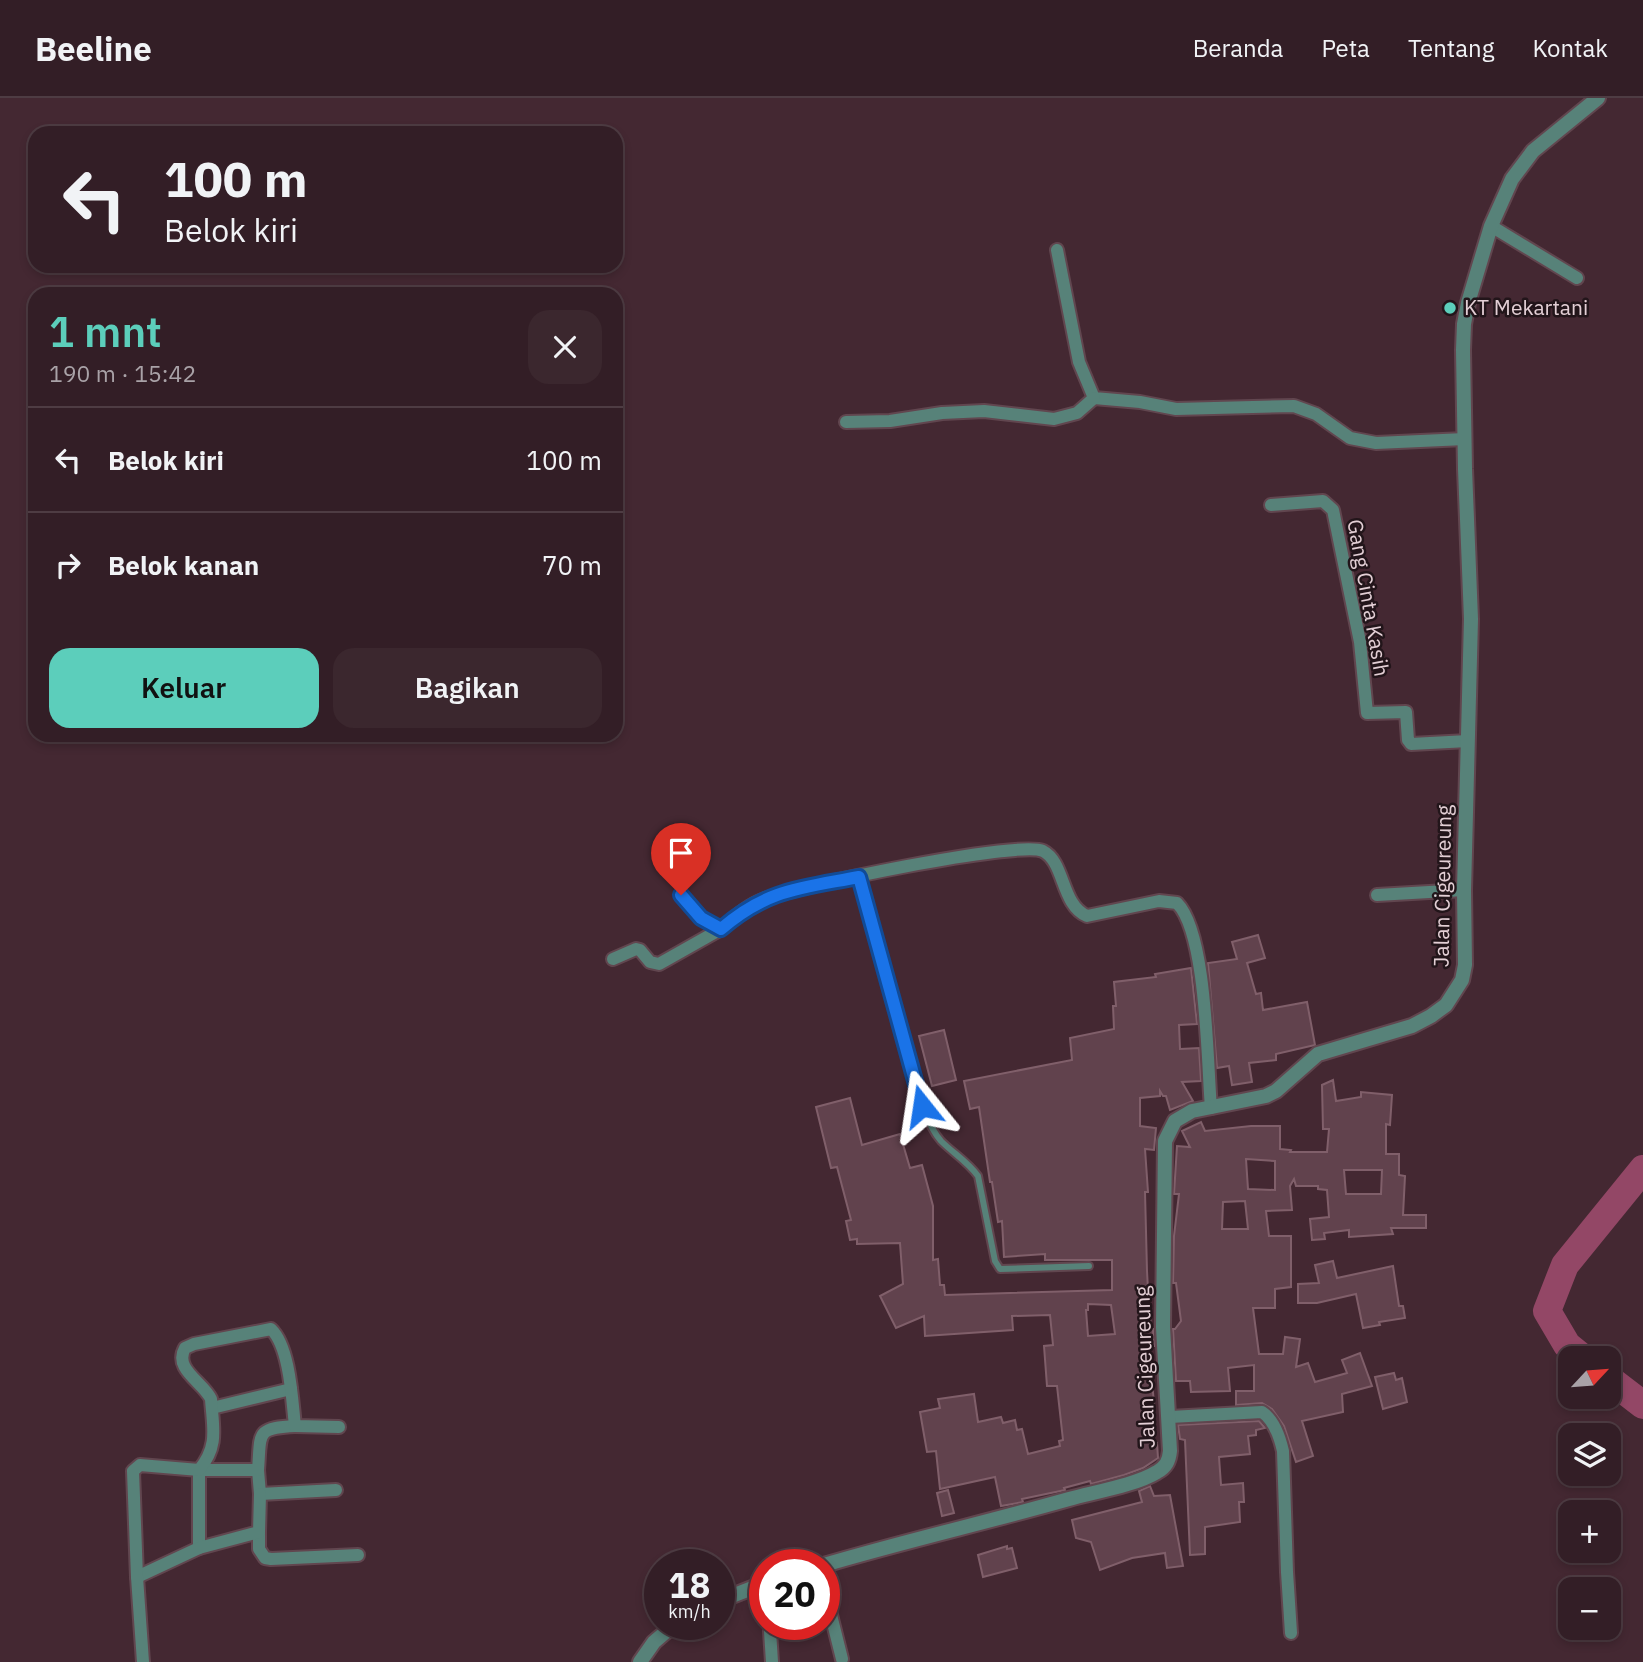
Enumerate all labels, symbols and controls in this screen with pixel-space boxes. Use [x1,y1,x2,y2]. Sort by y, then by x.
text: Beeline [35,27,152,70]
text: Beranda [1193,32,1283,64]
text: Peta [1321,32,1370,64]
text: Tentang [1408,32,1494,64]
text: Kontak [1532,32,1608,64]
text: 100 m [164,147,308,210]
icon: left [49,154,140,245]
text: Belok kiri [164,209,298,251]
place label: KT Mekartani [1464,293,1588,321]
marker: KT Mekartani [1442,300,1458,316]
text: 1 mnt [49,304,162,359]
button: close [528,310,602,384]
text: 190 m · 15:42 [49,358,196,388]
icon: left [49,441,87,479]
text: Belok kiri [108,443,224,477]
text: 100 m [526,443,602,477]
street label: Gang Cinta Kasih [1341,517,1397,679]
icon: right [49,546,87,584]
text: Belok kanan [108,548,259,582]
text: 70 m [542,548,602,582]
button: Keluar [49,648,319,728]
button: Bagikan [333,648,602,728]
street label: Jalan Cigeureung [1427,804,1457,967]
pin [651,823,711,895]
icon: arrive [662,834,700,872]
position arrow [885,1069,959,1143]
street label: Jalan Cigeureung [1127,1285,1161,1449]
north arrow [1558,1346,1620,1409]
map controls [1558,1346,1621,1640]
button: layers [1558,1423,1621,1486]
button: + [1558,1500,1621,1563]
speed limit sign: 20 [749,1549,840,1640]
text: 18 [668,1562,711,1608]
button: − [1558,1577,1621,1640]
text: km/h [668,1600,711,1623]

